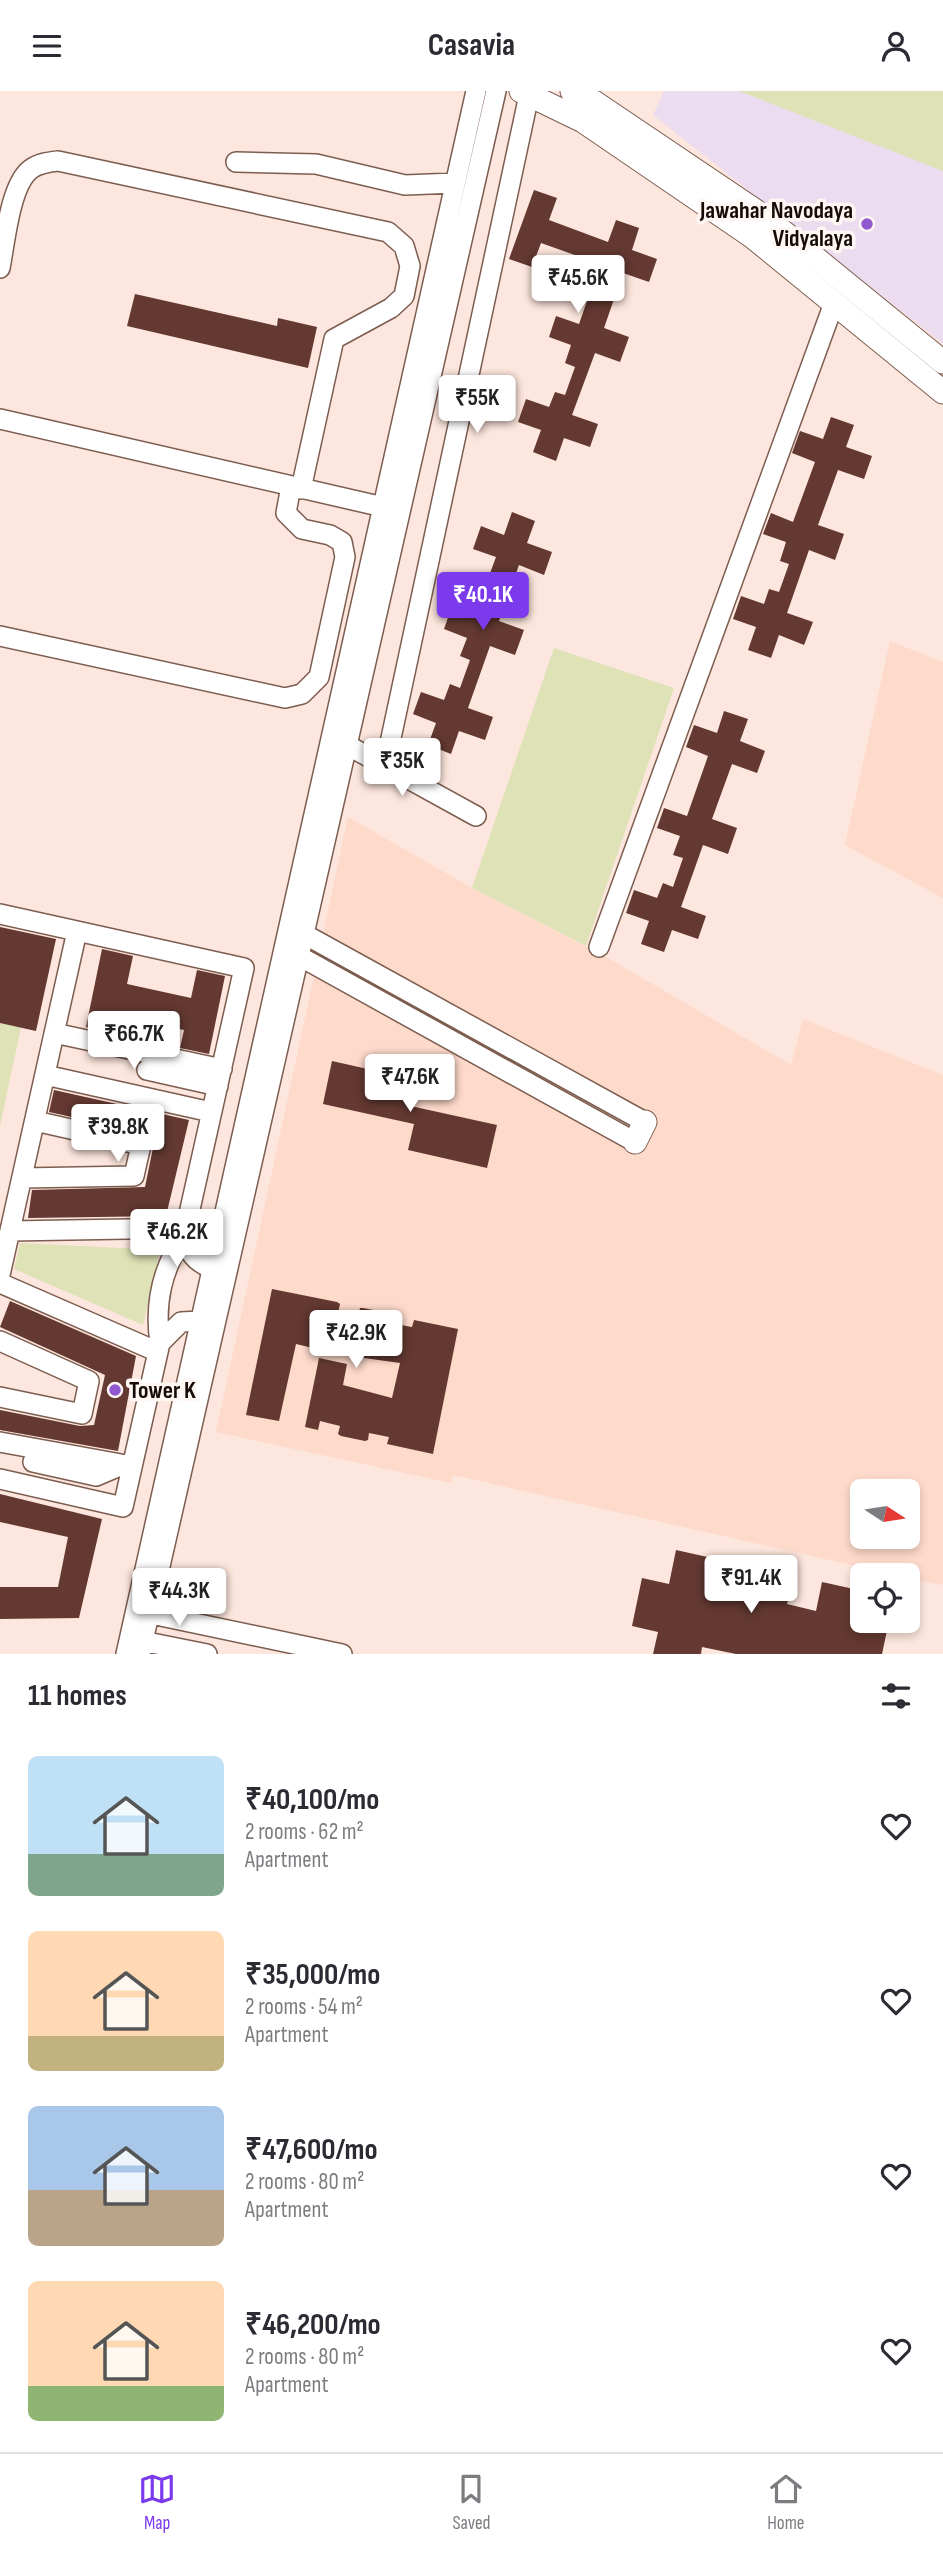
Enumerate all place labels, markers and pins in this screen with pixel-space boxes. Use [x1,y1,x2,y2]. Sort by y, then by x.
place label: Jawahar Navodaya Vidyalaya [699,196,853,253]
marker: Jawahar Navodaya Vidyalaya [859,216,875,232]
pin: ₹45.6K [521,255,635,315]
pin: ₹55K [436,375,518,435]
pin: ₹40.1K [426,573,540,632]
pin: ₹35K [361,739,443,798]
pin: ₹66.7K [77,1011,191,1071]
pin: ₹47.6K [353,1055,467,1114]
pin: ₹39.8K [61,1105,175,1164]
pin: ₹46.2K [120,1209,234,1269]
pin: ₹42.9K [299,1311,413,1370]
place label: Tower K [129,1376,196,1405]
marker: Tower K [107,1382,123,1398]
pin: ₹91.4K [694,1555,808,1615]
pin: ₹44.3K [122,1569,236,1628]

